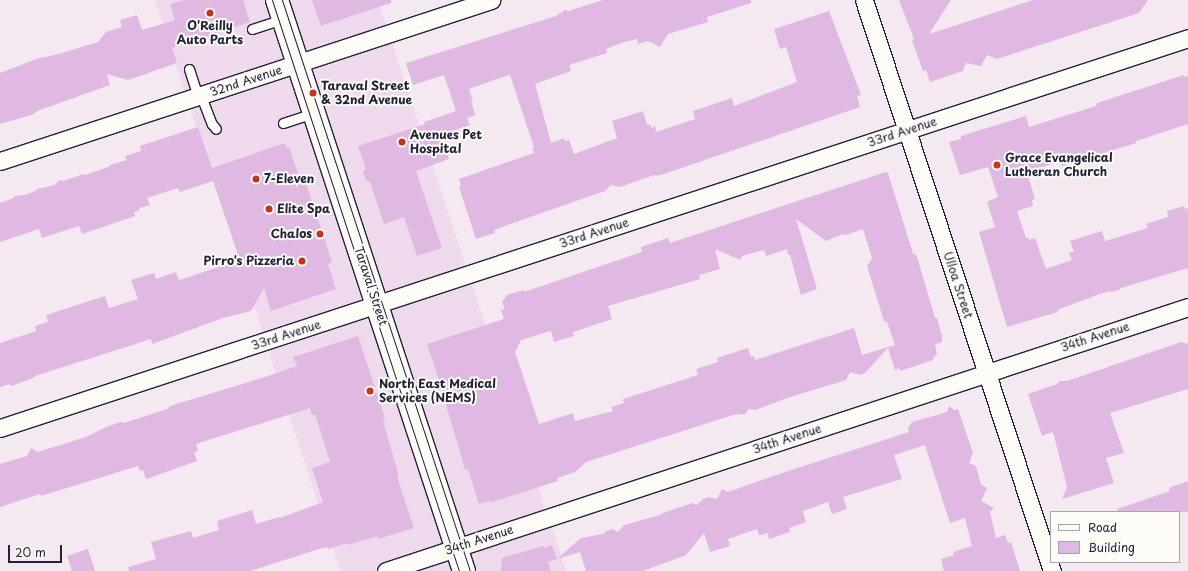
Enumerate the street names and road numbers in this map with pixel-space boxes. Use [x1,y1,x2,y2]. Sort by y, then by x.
street label: 32nd Avenue [208,63,284,99]
street label: 33rd Avenue [865,114,939,150]
street label: 33rd Avenue [557,215,631,251]
street label: Taraval Street [351,244,391,328]
street label: Ulloa Street [940,250,976,320]
street label: 33rd Avenue [249,317,323,353]
street label: 34th Avenue [1058,319,1132,355]
street label: 34th Avenue [750,421,824,457]
street label: 34th Avenue [442,522,516,558]

